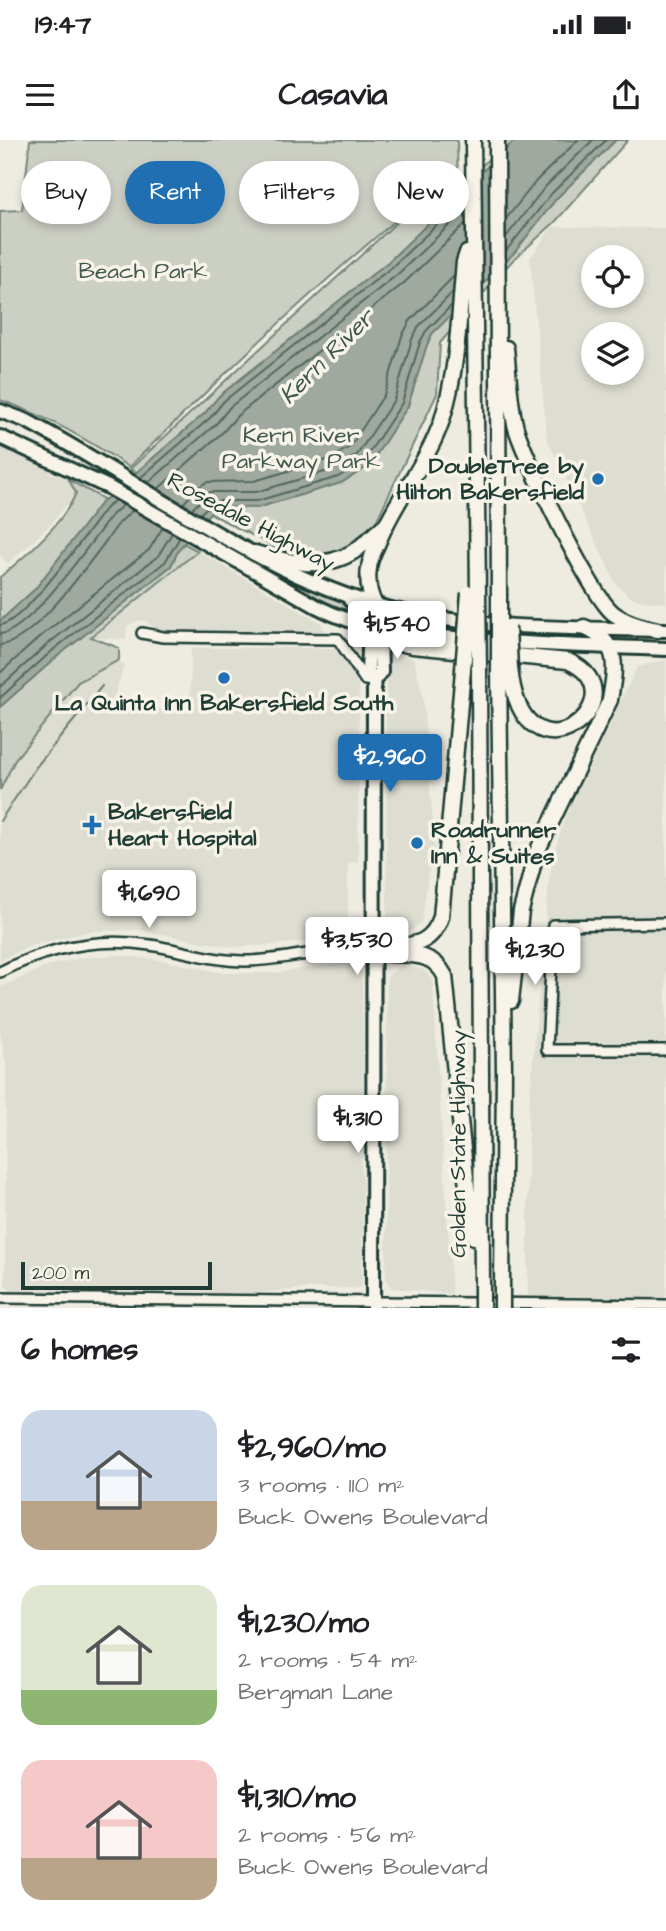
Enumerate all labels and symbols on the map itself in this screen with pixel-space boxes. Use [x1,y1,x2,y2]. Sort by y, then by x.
park label: Beach Park [79,255,207,287]
water label: Kern River [272,300,384,412]
park label: Kern River Parkway Park [222,419,380,478]
place label: DoubleTree by Hilton Bakersfield [396,450,584,508]
street label: Rosedale Highway [161,464,341,581]
marker: DoubleTree by Hilton Bakersfield [590,471,606,487]
pin: $1,540 [340,602,454,661]
marker: La Quinta Inn Bakersfield South [216,670,232,686]
place label: La Quinta Inn Bakersfield South [55,687,394,719]
pin: $2,960 [333,734,447,794]
place label: Bakersfield Heart Hospital [108,796,257,854]
place label: Roadrunner Inn & Suites [431,814,557,872]
marker: Bakersfield Heart Hospital [82,815,102,835]
marker: Roadrunner Inn & Suites [409,835,425,851]
pin: $1,690 [92,870,206,930]
pin: $3,530 [300,918,414,977]
pin: $1,230 [478,928,592,987]
street label: Golden State Highway [442,1030,475,1258]
pin: $1,310 [301,1096,415,1155]
scale bar [21,1259,212,1291]

